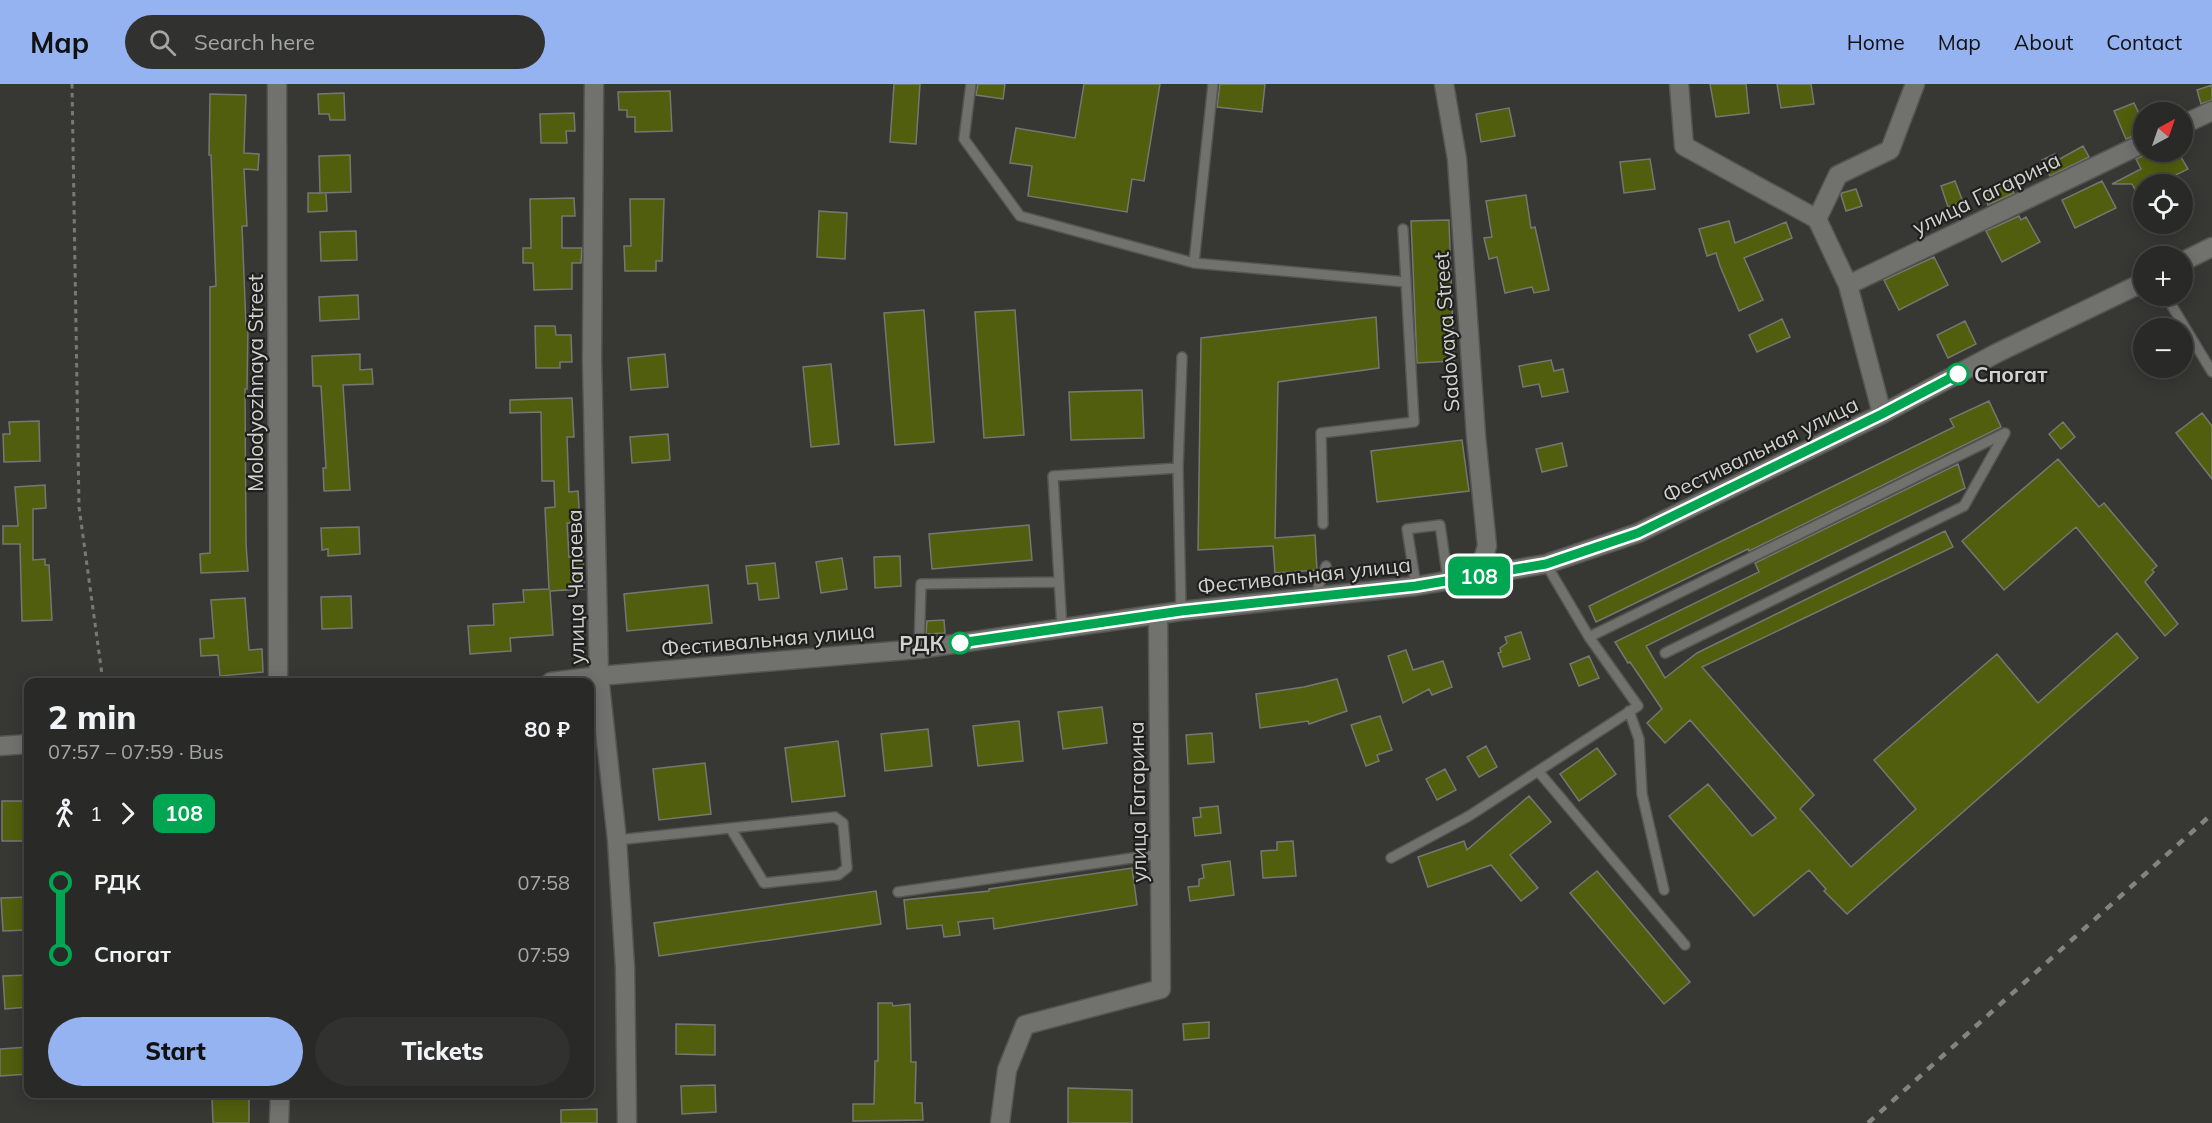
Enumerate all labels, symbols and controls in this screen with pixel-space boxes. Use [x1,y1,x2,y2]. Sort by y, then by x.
search box [125,15,545,69]
text: Map [30,25,89,60]
icon: search [146,26,179,59]
text: Search here [194,28,315,56]
text: Home [1847,29,1905,55]
text: Map [1938,29,1981,55]
text: About [2014,29,2073,55]
text: Contact [2106,29,2182,55]
north arrow [2133,102,2193,162]
map controls [2133,102,2193,378]
street label: улица Гагарина [1908,146,2064,240]
button: locate [2133,174,2193,234]
button: + [2133,246,2193,306]
street label: Sadovaya Street [1427,251,1465,413]
street label: Molodyozhnaya Street [242,274,268,492]
button: − [2133,318,2193,378]
place label: Спогат [1974,361,2048,387]
marker: Спогат [1947,363,1969,385]
street label: Фестивальная улица [1658,390,1862,508]
street label: улица Чапаева [561,509,589,665]
street label: Фестивальная улица [1196,551,1412,599]
line badge: 108 [1444,556,1514,596]
text: 108 [1460,563,1498,589]
street label: Фестивальная улица [660,617,876,661]
place label: РДК [899,630,944,656]
marker: РДК [949,632,971,654]
text: 2 min [48,696,136,737]
text: 80 ₽ [524,715,570,743]
street label: улица Гагарина [1123,721,1151,883]
text: 07:57 – 07:59 · Bus [48,739,224,764]
icon: walk [48,797,81,830]
icon: forward [111,797,144,830]
text: 108 [165,800,203,826]
text: 1 [90,801,102,826]
text: РДК [94,868,141,896]
text: 07:58 [517,870,570,895]
text: Спогат [94,940,171,968]
text: 07:59 [517,942,570,967]
button: Start [48,1017,303,1086]
button: Tickets [315,1017,570,1086]

